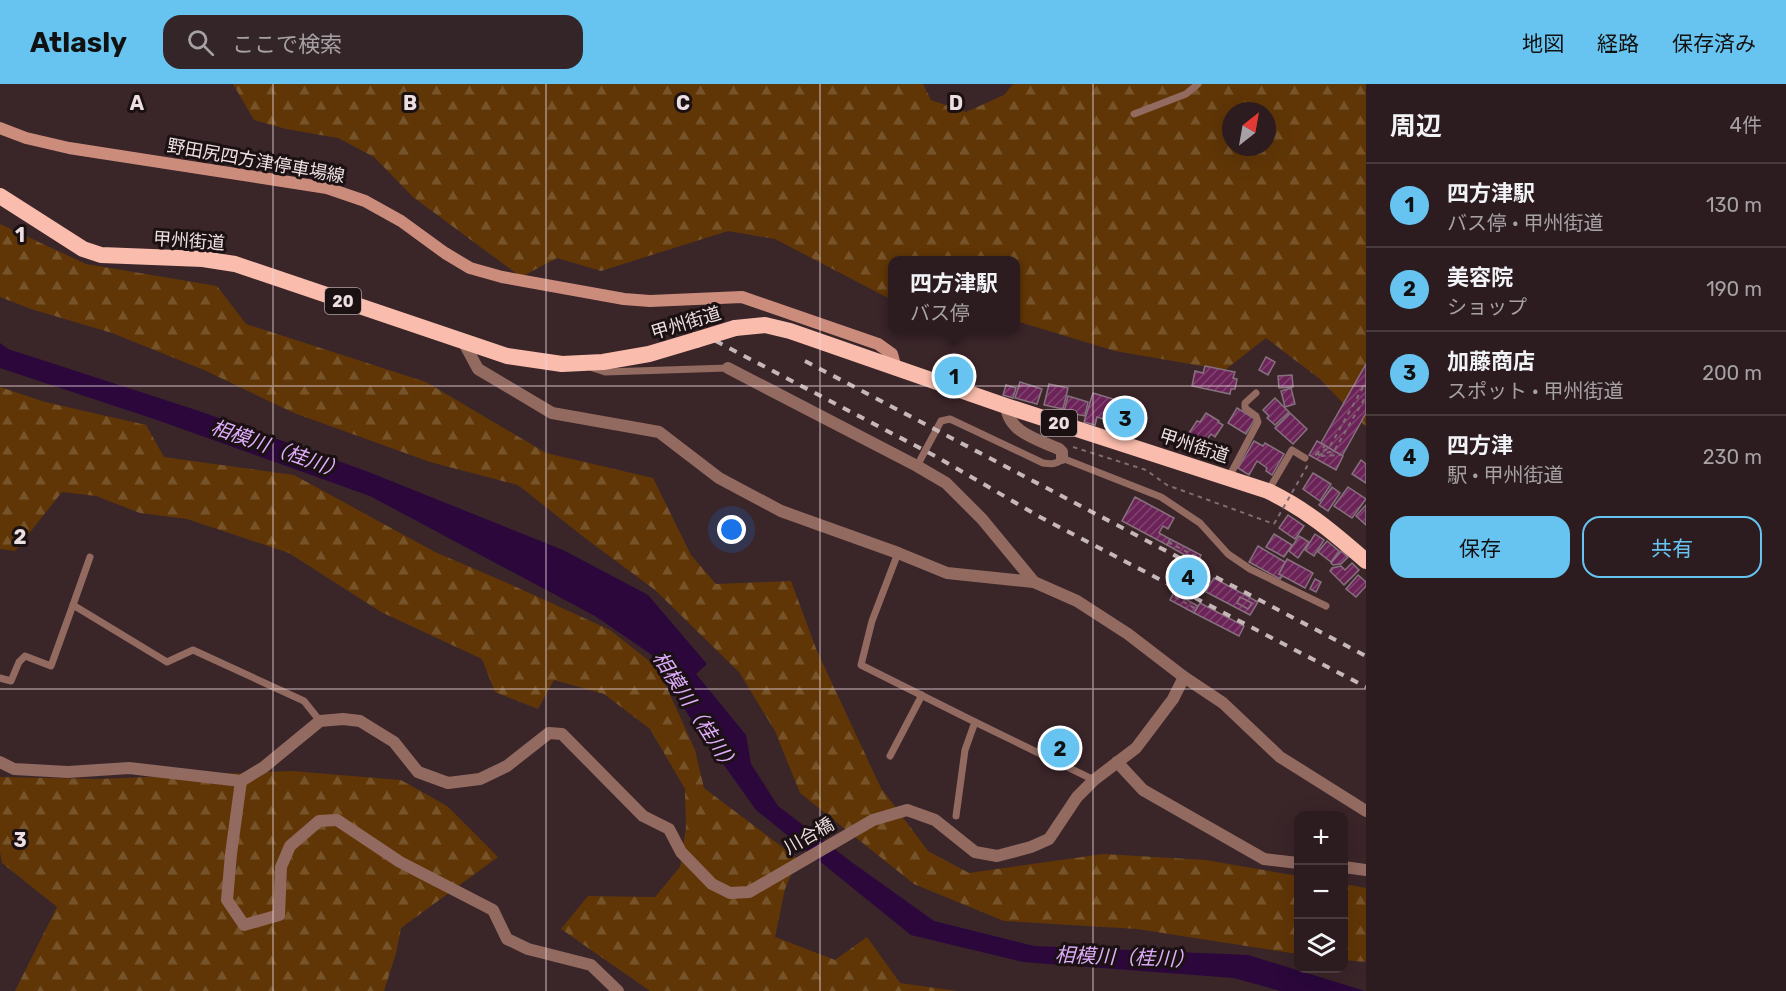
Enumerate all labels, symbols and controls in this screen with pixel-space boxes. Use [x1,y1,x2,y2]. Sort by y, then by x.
search box [163,15,583,69]
text: Atlasly [30,26,127,59]
icon: search [184,26,217,59]
text: ここで検索 [232,31,342,58]
text: 地図 [1522,31,1564,56]
text: 経路 [1597,31,1639,56]
text: 保存済み [1672,31,1756,56]
text: A [130,91,145,115]
text: B [403,91,417,115]
text: C [676,91,690,115]
text: D [949,91,963,115]
north arrow [1222,102,1276,156]
text: 周辺 [1390,111,1442,142]
text: 4件 [1730,113,1762,137]
street label: 野田尻四方津停車場線 [165,135,347,187]
text: 四方津駅 [1447,180,1535,207]
text: 1 [1405,193,1414,217]
text: 130 m [1706,193,1762,217]
text: バス停 · 甲州街道 [1447,211,1603,235]
text: 1 [15,223,25,247]
street label: 甲州街道 [152,228,226,254]
popup [888,256,1020,334]
text: 美容院 [1447,264,1513,291]
text: 四方津駅 [910,270,998,297]
text: 2 [1403,277,1416,301]
text: 190 m [1706,277,1762,301]
road number: 20 [325,288,361,314]
text: ショップ [1447,295,1527,319]
text: バス停 [910,301,970,325]
street label: 甲州街道 [648,302,724,344]
text: 加藤商店 [1447,348,1535,375]
pin: 1 [934,354,974,398]
text: 3 [1403,361,1416,385]
text: 200 m [1702,361,1762,385]
text: スポット · 甲州街道 [1447,379,1623,403]
pin: 3 [1106,396,1144,440]
road number: 20 [1041,410,1077,436]
water label: 相模川（桂川） [208,415,348,483]
street label: 甲州街道 [1156,424,1232,468]
text: 四方津 [1447,432,1513,459]
text: 4 [1403,445,1416,469]
text: 230 m [1703,445,1762,469]
text: 駅 · 甲州街道 [1447,463,1563,487]
your location [717,515,746,544]
button: 保存 [1390,516,1570,578]
button: 共有 [1582,516,1762,578]
text: 2 [14,525,27,549]
pin: 4 [1168,554,1208,600]
water label: 相模川（桂川） [648,647,744,777]
pin: 2 [1040,726,1080,770]
map controls [1294,811,1348,973]
button: + [1294,811,1348,865]
street label: 川合橋 [780,813,838,859]
text: 3 [13,828,27,852]
button: − [1294,865,1348,919]
button: layers [1294,919,1348,973]
water label: 相模川（桂川） [1055,943,1195,971]

